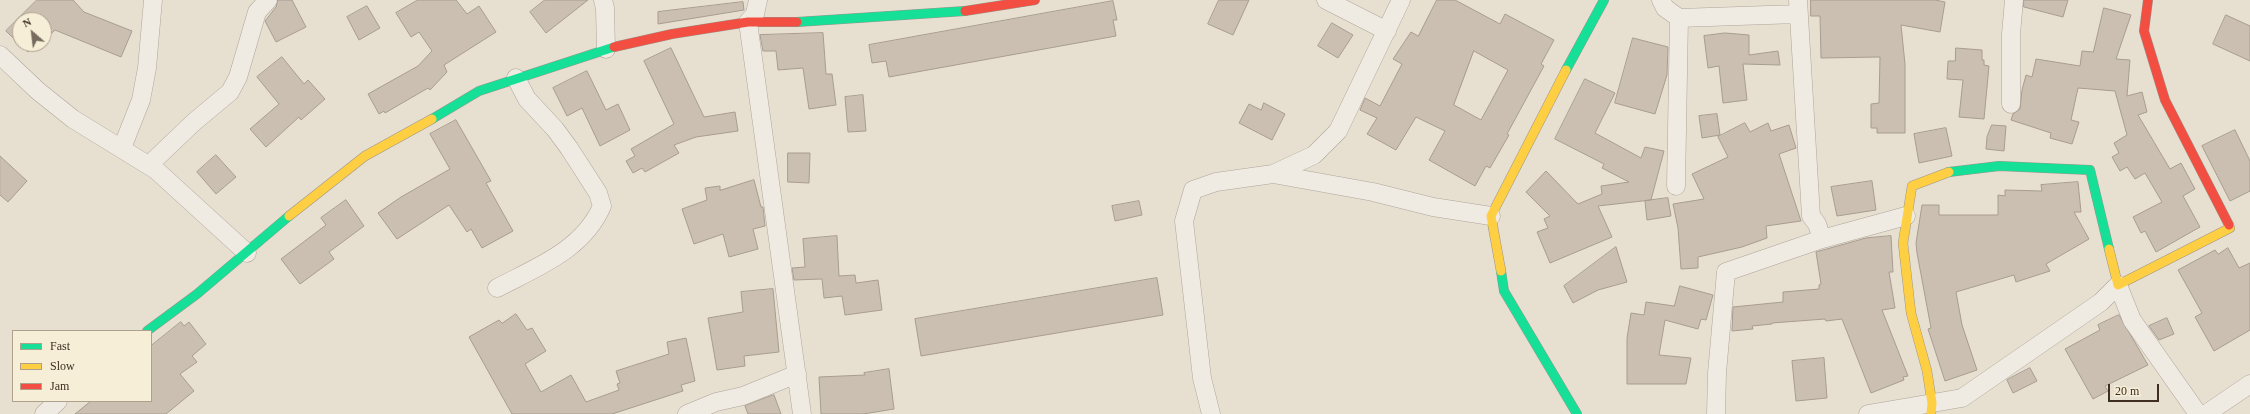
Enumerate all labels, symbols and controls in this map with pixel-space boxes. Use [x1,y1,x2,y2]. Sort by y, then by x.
north arrow [12,12,52,52]
text: N [21,15,33,29]
legend [12,330,152,402]
text: Fast [50,339,70,353]
text: Slow [50,359,75,373]
scale bar [2110,376,2161,402]
text: Jam [50,379,69,393]
text: 20 m [2115,384,2139,398]

